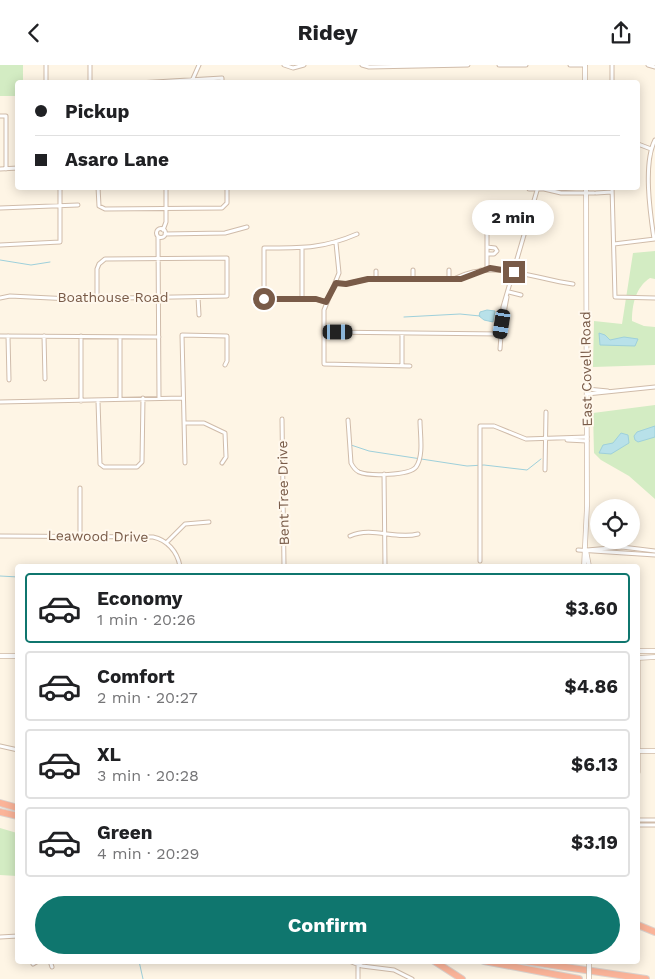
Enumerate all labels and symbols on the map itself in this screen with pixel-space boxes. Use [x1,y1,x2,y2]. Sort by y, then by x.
callout: 2 min [473,199,555,235]
route end [503,261,525,283]
route start [253,288,275,310]
street label: Boathouse Road [57,289,169,305]
car [492,308,511,340]
street label: East Covell Road [577,311,595,427]
car [323,325,353,340]
street label: Bent Tree Drive [274,440,292,546]
street label: Leawood Drive [48,527,148,545]

